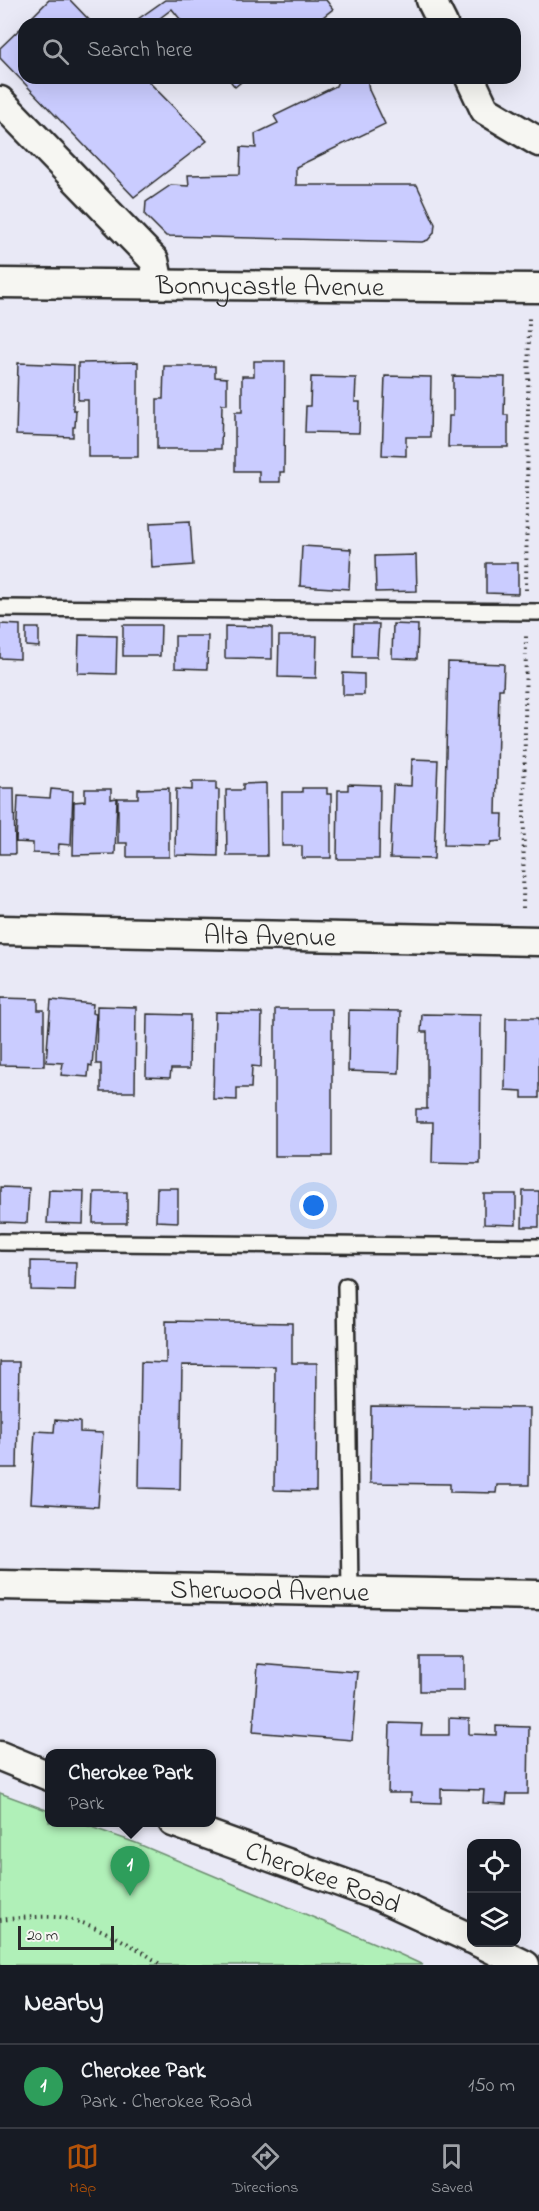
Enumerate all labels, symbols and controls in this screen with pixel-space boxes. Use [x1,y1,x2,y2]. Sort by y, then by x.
search box [18,18,521,84]
icon: search [39,35,72,68]
text: Search here [87,35,192,67]
street label: Bonnycastle Avenue [155,267,385,309]
street label: Alta Avenue [203,917,337,959]
your location [299,1191,328,1220]
street label: Sherwood Avenue [170,1571,371,1614]
popup [45,1749,216,1827]
text: Cherokee Park [68,1758,193,1790]
text: Park [68,1790,104,1819]
street label: Cherokee Road [239,1833,407,1925]
map controls [467,1839,521,1947]
button: locate [467,1839,521,1893]
pin: 1 [110,1846,150,1896]
button: layers [467,1893,521,1947]
scale bar [18,1923,114,1950]
text: 20 m [27,1924,58,1948]
text: Nearby [24,1985,103,2023]
text: Cherokee Park [81,2056,206,2088]
text: 1 [40,2072,47,2101]
text: 150 m [468,2072,515,2101]
text: Park · Cherokee Road [81,2088,252,2117]
tab: Map [66,2140,99,2200]
tab: Directions [232,2140,298,2200]
tab: Saved [431,2140,473,2200]

